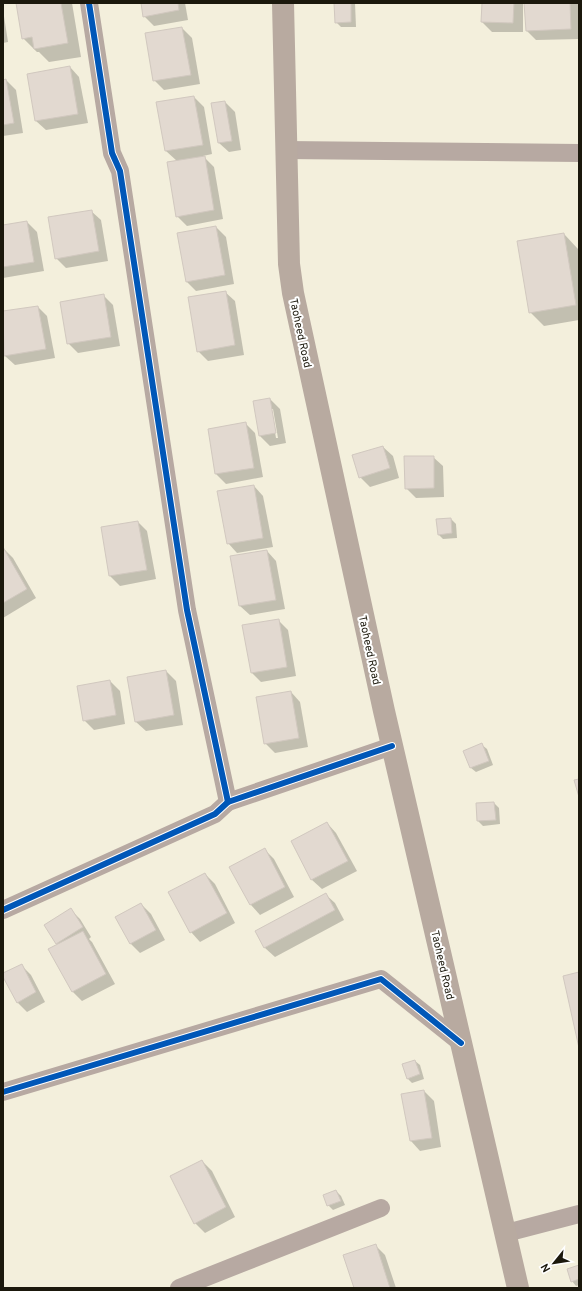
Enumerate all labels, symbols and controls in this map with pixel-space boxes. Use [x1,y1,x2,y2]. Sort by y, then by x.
street label: Taoheed Road [286,297,314,369]
street label: Taoheed Road [355,614,383,686]
street label: Taoheed Road [427,929,457,1001]
north arrow [534,1243,574,1283]
text: N [538,1261,554,1274]

